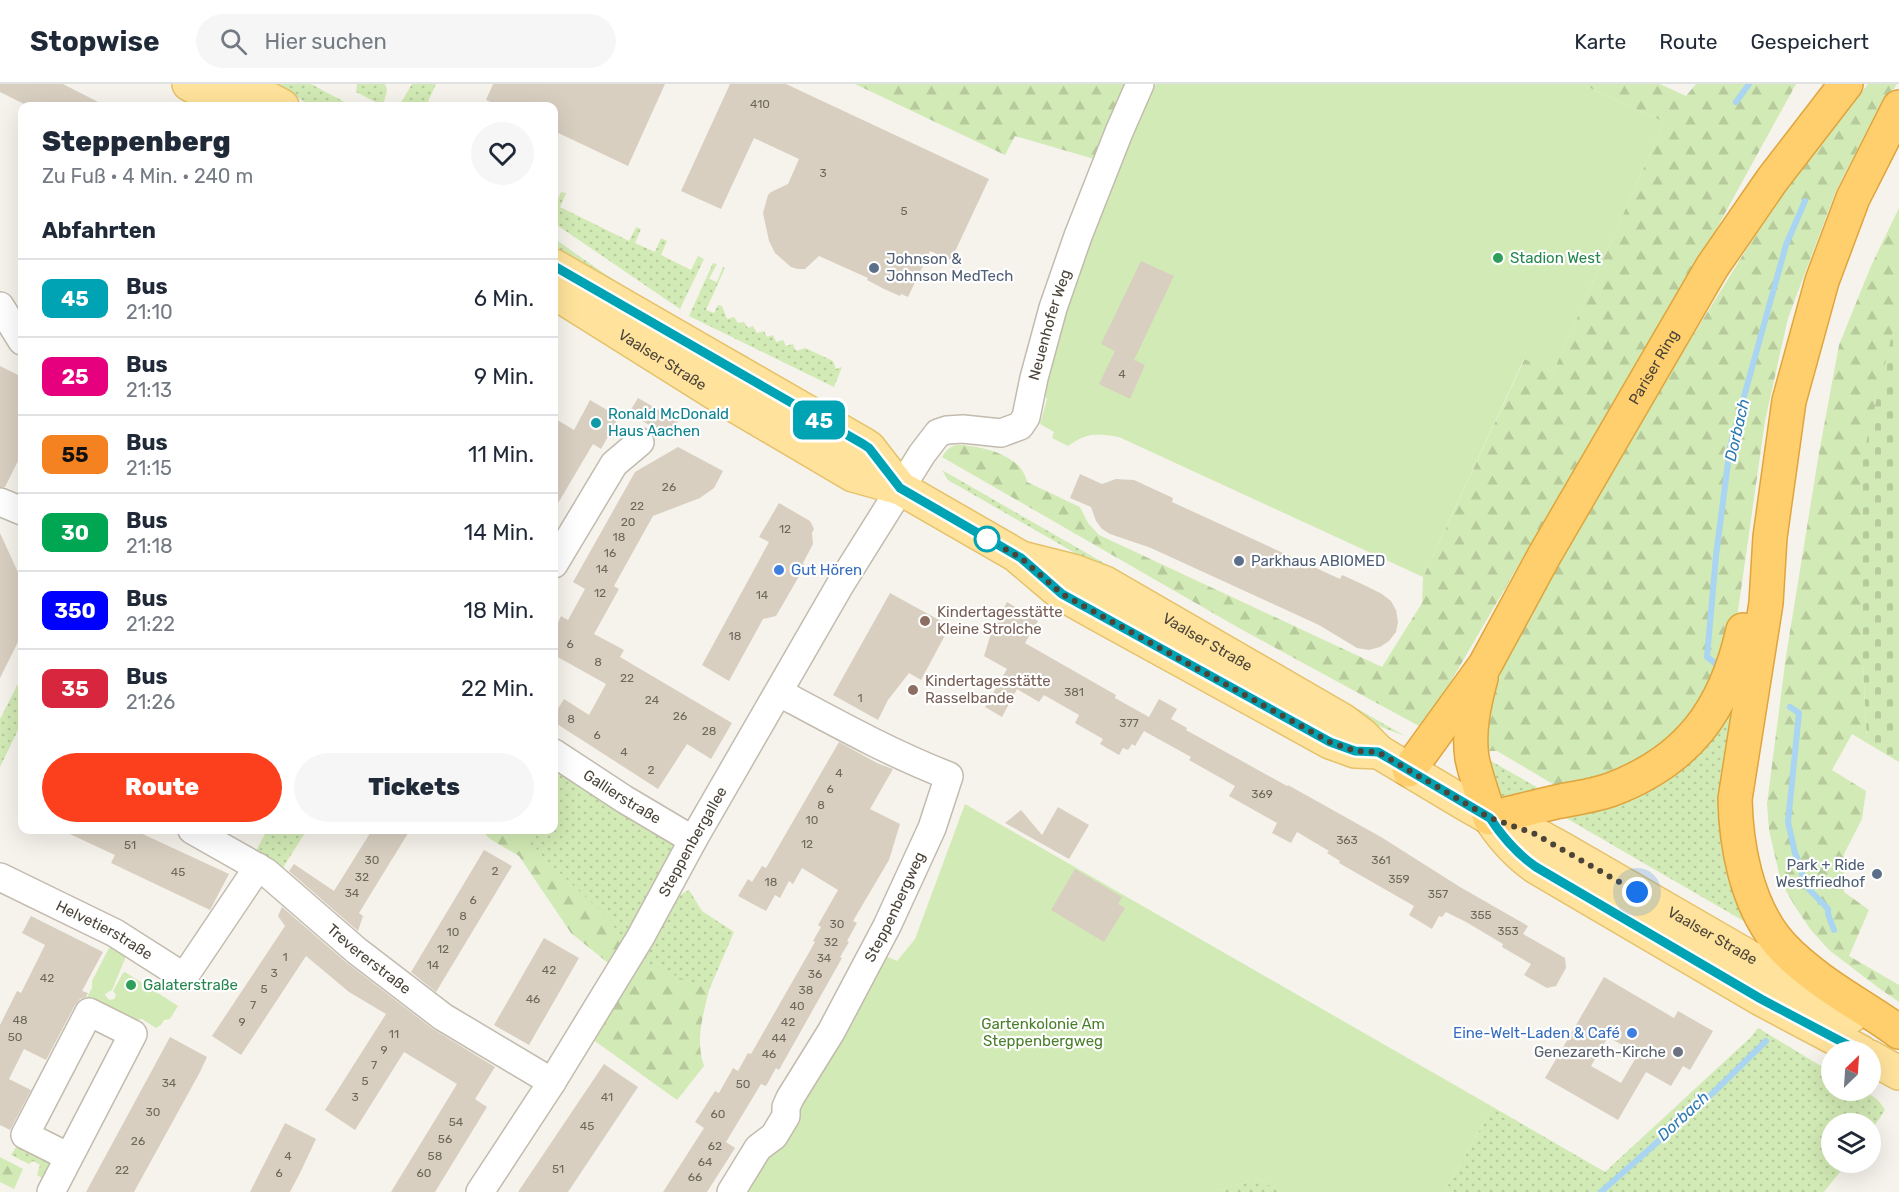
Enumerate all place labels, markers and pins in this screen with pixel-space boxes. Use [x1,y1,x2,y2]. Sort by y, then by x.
place label: Stadion West [1510,249,1601,267]
place label: Johnson & Johnson MedTech [886,250,1013,285]
marker: Stadion West [1491,251,1505,265]
marker: Johnson & Johnson MedTech [867,261,881,275]
place label: Ronald McDonald Haus Aachen [608,405,729,440]
marker: Ronald McDonald Haus Aachen [589,416,603,430]
unlabelled marker [974,526,1000,552]
place label: Parkhaus ABIOMED [1251,552,1385,570]
marker: Parkhaus ABIOMED [1232,554,1246,568]
place label: Gut Hören [791,561,862,579]
marker: Gut Hören [772,563,786,577]
place label: Kindertagesstätte Kleine Strolche [937,603,1063,638]
marker: Kindertagesstätte Kleine Strolche [918,614,932,628]
place label: Kindertagesstätte Rasselbande [925,672,1051,707]
marker: Kindertagesstätte Rasselbande [906,683,920,697]
place label: Park + Ride Westfriedhof [1776,856,1865,891]
marker: Park + Ride Westfriedhof [1870,867,1884,881]
place label: Galaterstraße [143,976,238,994]
marker: Galaterstraße [124,978,138,992]
place label: Eine-Welt-Laden & Café [1453,1024,1620,1042]
marker: Eine-Welt-Laden & Café [1625,1026,1639,1040]
place label: Genezareth-Kirche [1534,1043,1666,1061]
marker: Genezareth-Kirche [1671,1045,1685,1059]

